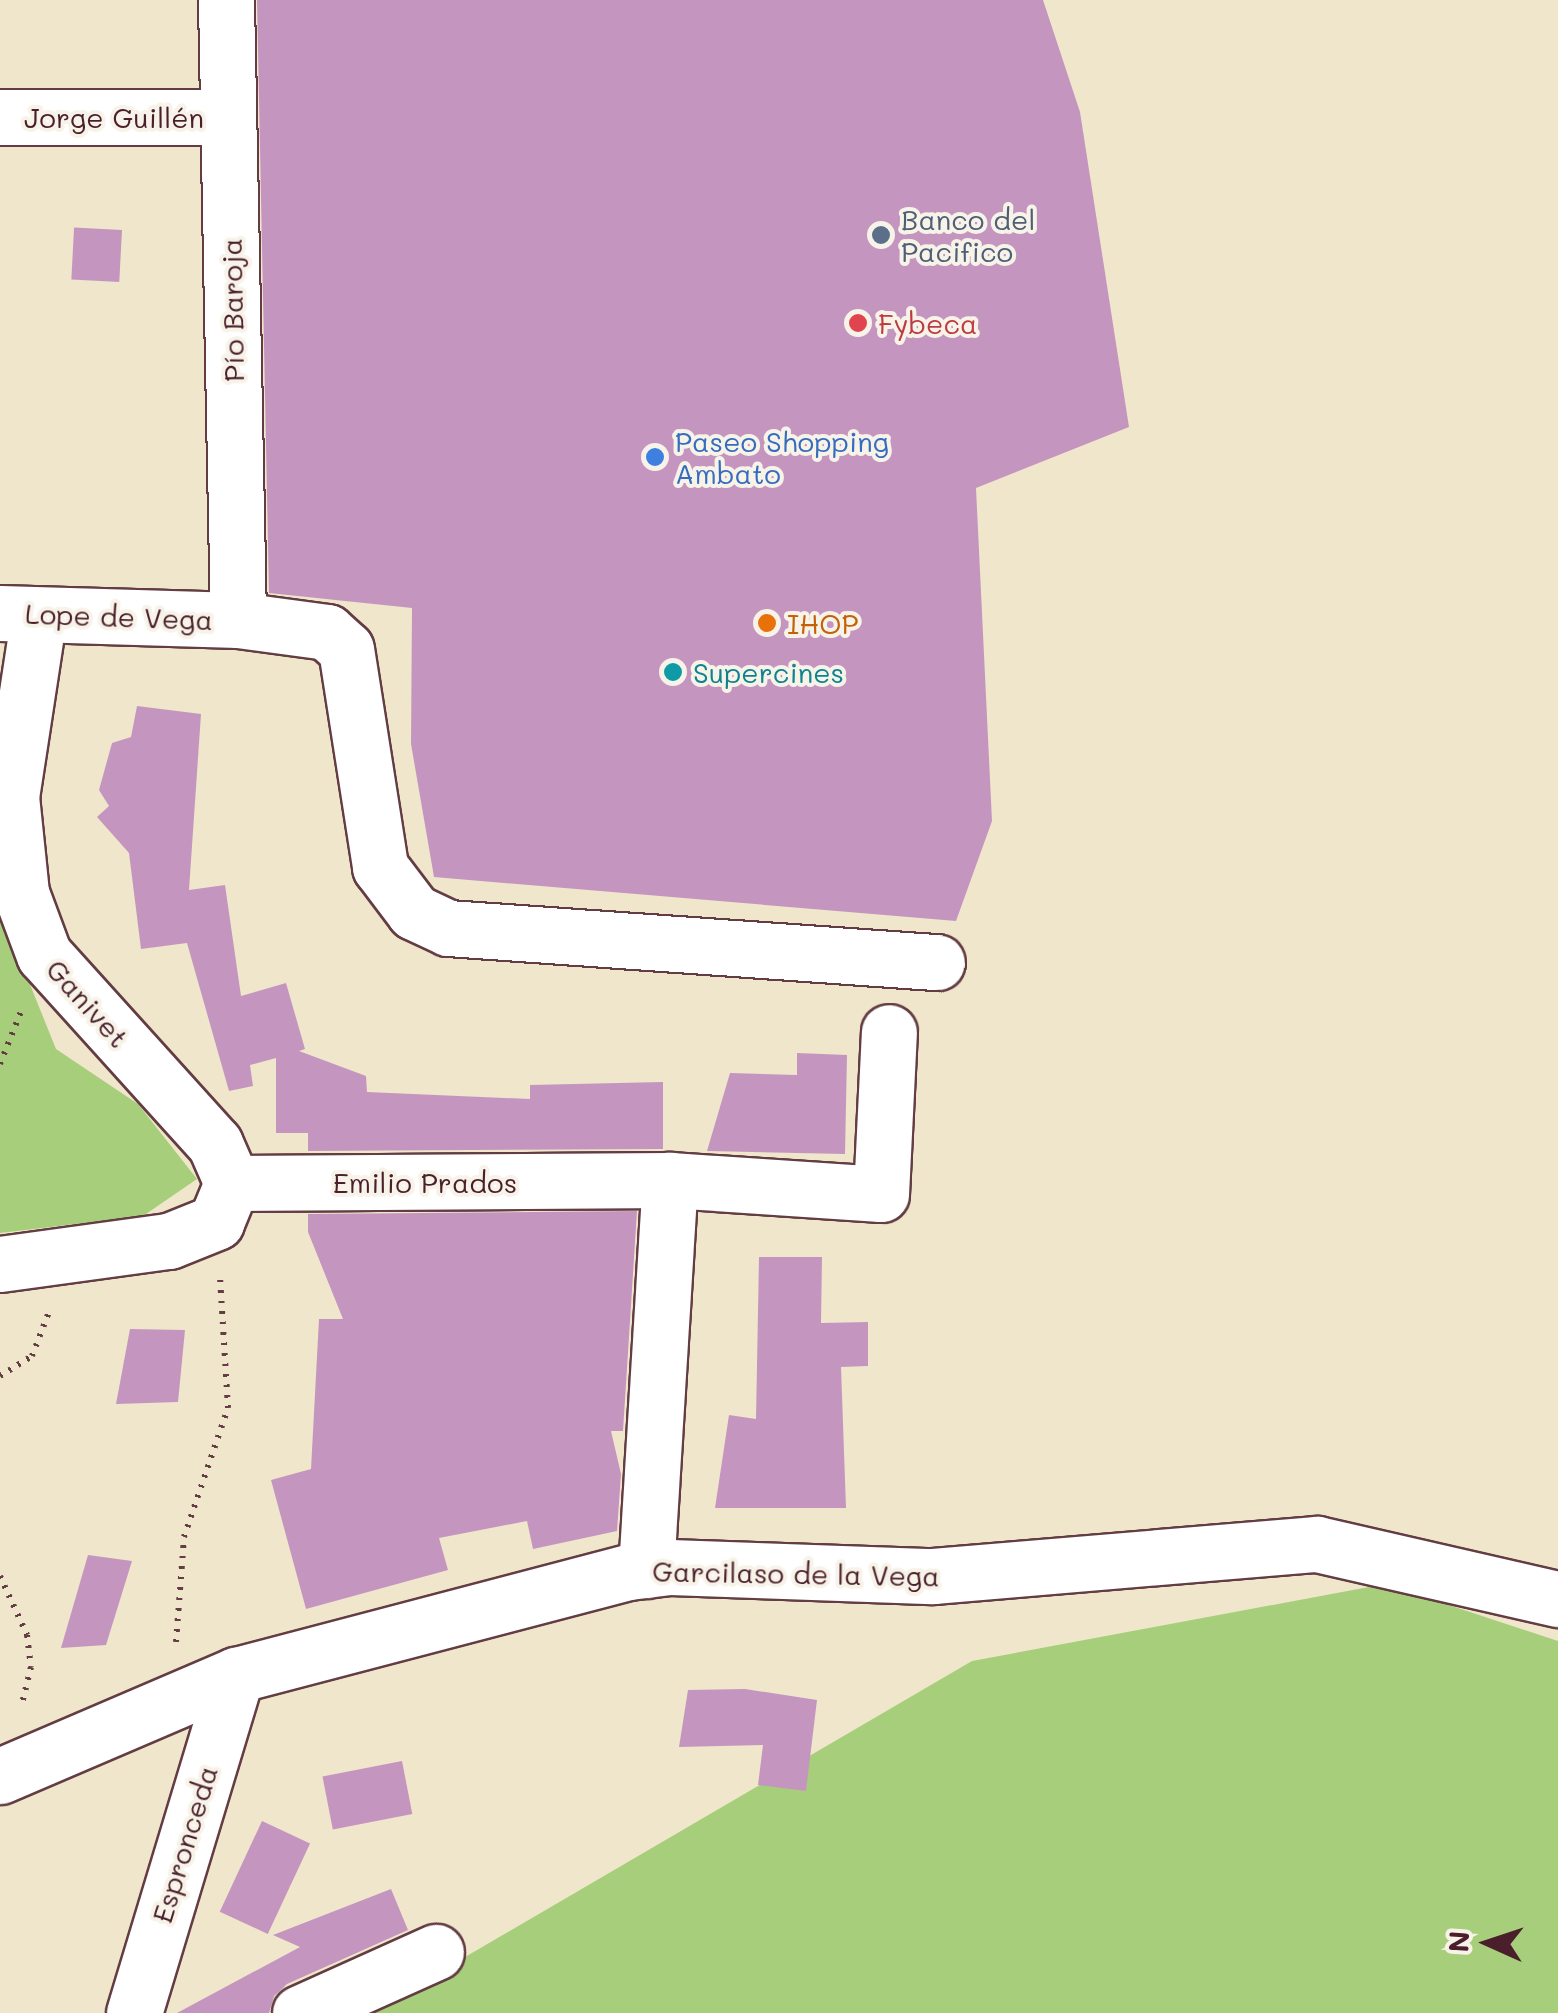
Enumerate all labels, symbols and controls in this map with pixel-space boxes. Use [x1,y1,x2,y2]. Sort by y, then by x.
street label: Jorge Guillén [24,100,204,134]
place label: Banco del Pacifico [901,202,1035,268]
marker: Banco del Pacifico [870,224,892,246]
street label: Pío Baroja [214,238,250,382]
place label: Fybeca [878,306,977,340]
marker: Fybeca [847,312,869,334]
place label: Paseo Shopping Ambato [675,424,889,490]
marker: Paseo Shopping Ambato [644,446,666,468]
street label: Lope de Vega [24,596,214,636]
place label: IHOP [787,606,859,640]
marker: IHOP [756,612,778,634]
place label: Supercines [693,655,844,689]
marker: Supercines [662,661,684,683]
street label: Ganivet [40,952,136,1054]
street label: Emilio Prados [333,1165,517,1199]
street label: Garcilaso de la Vega [652,1554,940,1592]
street label: Espronceda [144,1762,224,1926]
north arrow [1438,1893,1538,1993]
text: N [1440,1930,1477,1953]

